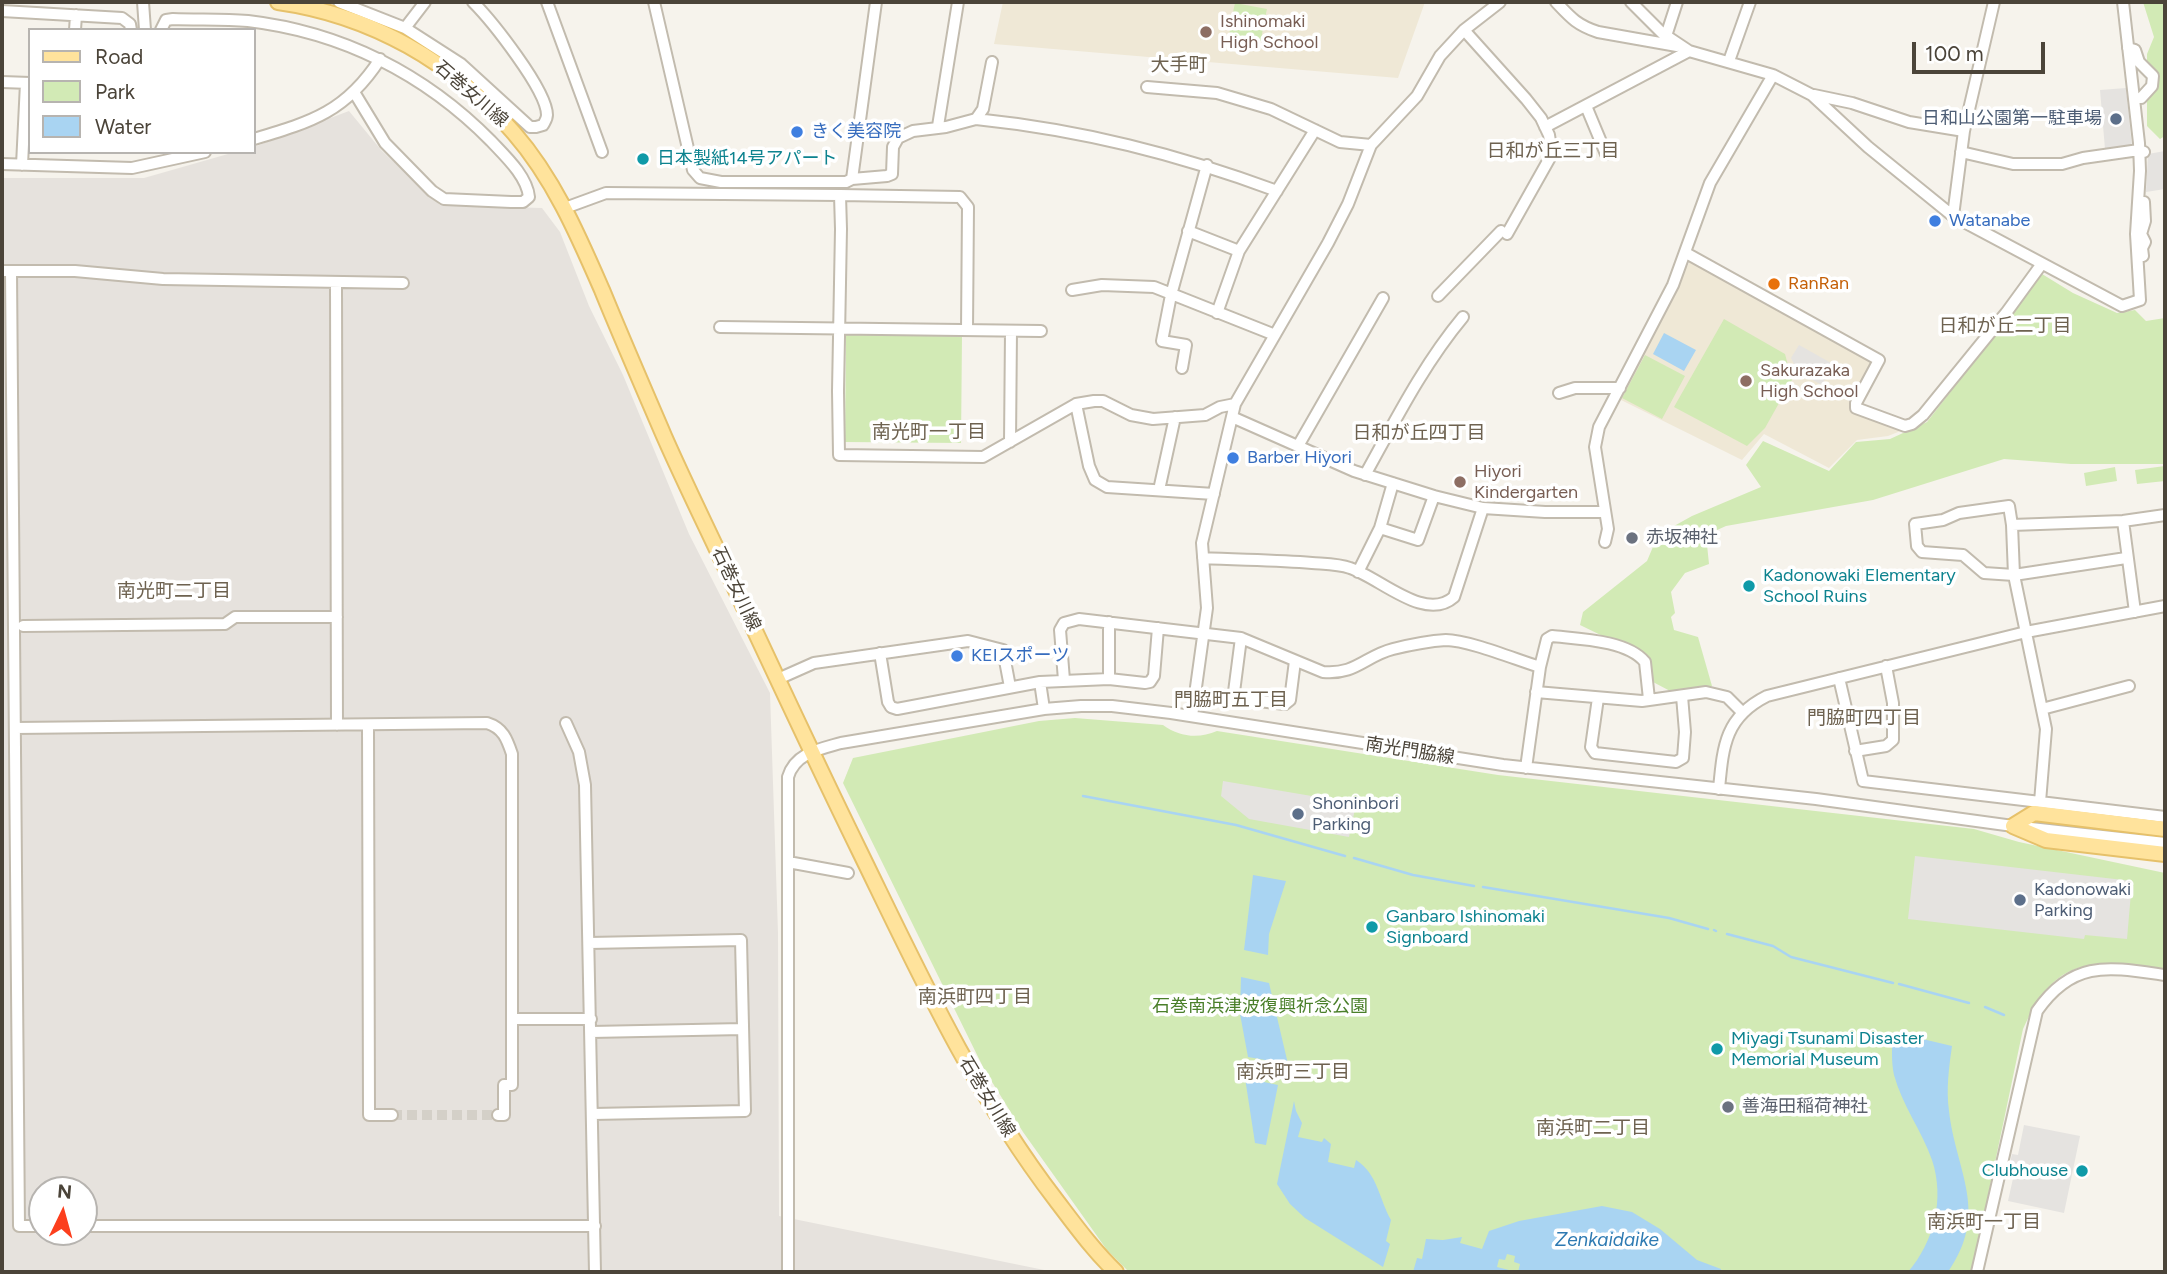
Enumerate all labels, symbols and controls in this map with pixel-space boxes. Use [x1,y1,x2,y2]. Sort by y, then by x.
place label: Ishinomaki High School [1220,11,1318,54]
marker: Ishinomaki High School [1198,24,1214,40]
legend [28,28,256,154]
scale bar [1915,28,2048,72]
text: 100 m [1925,41,1984,66]
text: Road [95,44,143,69]
district label: 大手町 [1151,54,1207,76]
street label: 石巻女川線 [430,56,512,132]
text: Park [95,79,135,104]
place label: 日和山公園第一駐車場 [1922,108,2102,130]
marker: 日和山公園第一駐車場 [2108,111,2124,127]
text: Water [95,114,151,139]
place label: きく美容院 [811,121,901,143]
marker: きく美容院 [789,124,805,140]
district label: 日和が丘三丁目 [1487,140,1619,162]
place label: 日本製紙14号アパート [657,148,838,170]
marker: 日本製紙14号アパート [635,151,651,167]
place label: Watanabe [1949,210,2030,232]
marker: Watanabe [1927,213,1943,229]
place label: RanRan [1788,273,1849,295]
marker: RanRan [1766,276,1782,292]
district label: 日和が丘二丁目 [1939,315,2071,337]
place label: Sakurazaka High School [1760,360,1858,402]
marker: Sakurazaka High School [1738,373,1754,389]
district label: 南光町一丁目 [872,421,986,443]
district label: 日和が丘四丁目 [1353,422,1485,444]
place label: Barber Hiyori [1247,447,1352,469]
marker: Barber Hiyori [1225,450,1241,466]
place label: Hiyori Kindergarten [1474,461,1578,504]
marker: Hiyori Kindergarten [1452,474,1468,490]
place label: 赤坂神社 [1646,527,1718,549]
marker: 赤坂神社 [1624,530,1640,546]
street label: 石巻女川線 [707,544,765,634]
place label: Kadonowaki Elementary School Ruins [1763,565,1956,608]
marker: Kadonowaki Elementary School Ruins [1741,578,1757,594]
district label: 南光町二丁目 [117,580,231,602]
place label: KEIスポーツ [971,645,1070,667]
marker: KEIスポーツ [949,648,965,664]
district label: 門脇町五丁目 [1174,689,1288,711]
district label: 門脇町四丁目 [1807,707,1921,729]
street label: 南光門脇線 [1364,733,1456,769]
place label: Shoninbori Parking [1312,793,1399,836]
marker: Shoninbori Parking [1290,806,1306,822]
place label: Kadonowaki Parking [2034,879,2131,922]
marker: Kadonowaki Parking [2012,892,2028,908]
place label: Ganbaro Ishinomaki Signboard [1386,906,1545,948]
marker: Ganbaro Ishinomaki Signboard [1364,919,1380,935]
district label: 南浜町四丁目 [918,986,1032,1008]
park label: 石巻南浜津波復興祈念公園 [1152,996,1368,1018]
place label: Miyagi Tsunami Disaster Memorial Museum [1731,1028,1924,1070]
marker: Miyagi Tsunami Disaster Memorial Museum [1709,1041,1725,1057]
street label: 石巻女川線 [955,1053,1019,1141]
district label: 南浜町三丁目 [1236,1061,1350,1083]
place label: 善海田稲荷神社 [1742,1096,1868,1118]
marker: 善海田稲荷神社 [1720,1099,1736,1115]
district label: 南浜町二丁目 [1536,1117,1650,1139]
place label: Clubhouse [1982,1160,2068,1182]
marker: Clubhouse [2074,1163,2090,1179]
north arrow [28,1176,98,1246]
text: N [56,1179,73,1204]
district label: 南浜町一丁目 [1927,1211,2041,1233]
water label: Zenkaidaike [1555,1229,1659,1251]

